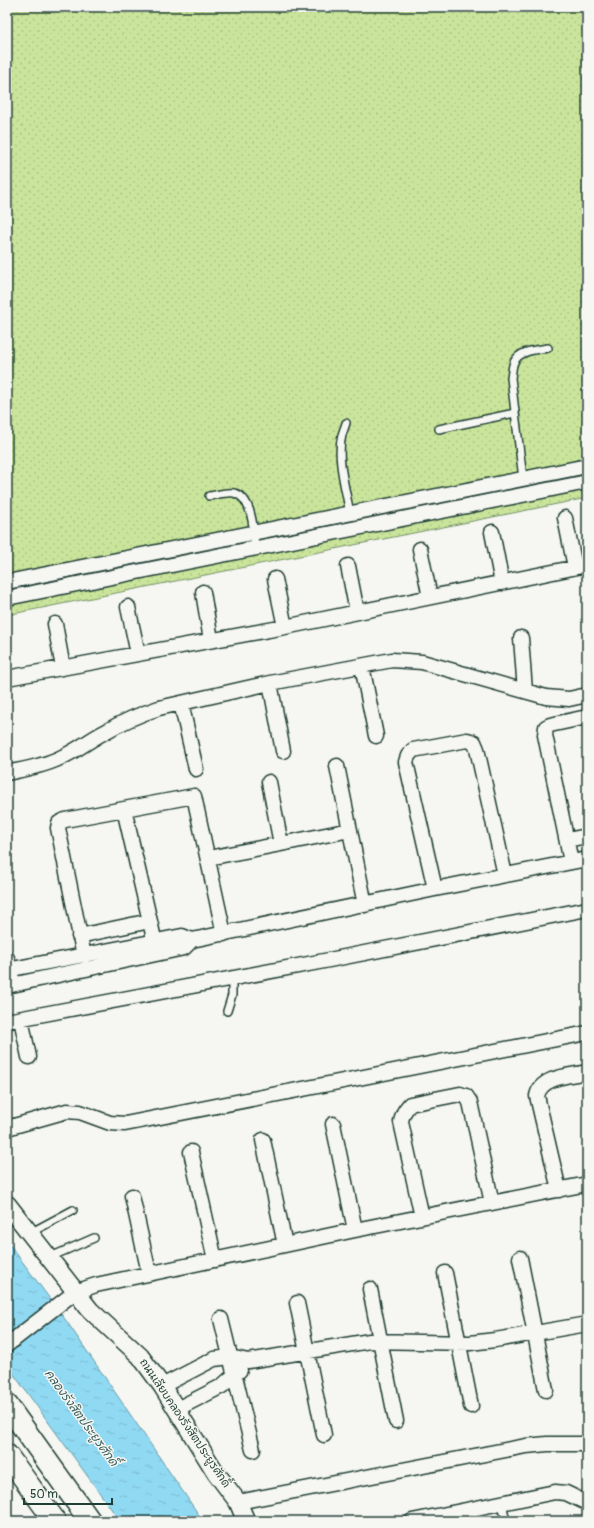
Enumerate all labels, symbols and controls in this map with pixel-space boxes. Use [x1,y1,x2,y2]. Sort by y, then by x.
street label: ถนนเลียบคลองรังสิตประยูรศักดิ์ [135,1353,238,1491]
water label: คลองรังสิตประยูรศักดิ์ [40,1364,127,1473]
scale bar [24,1480,112,1506]
text: 50 m [30,1487,58,1502]

